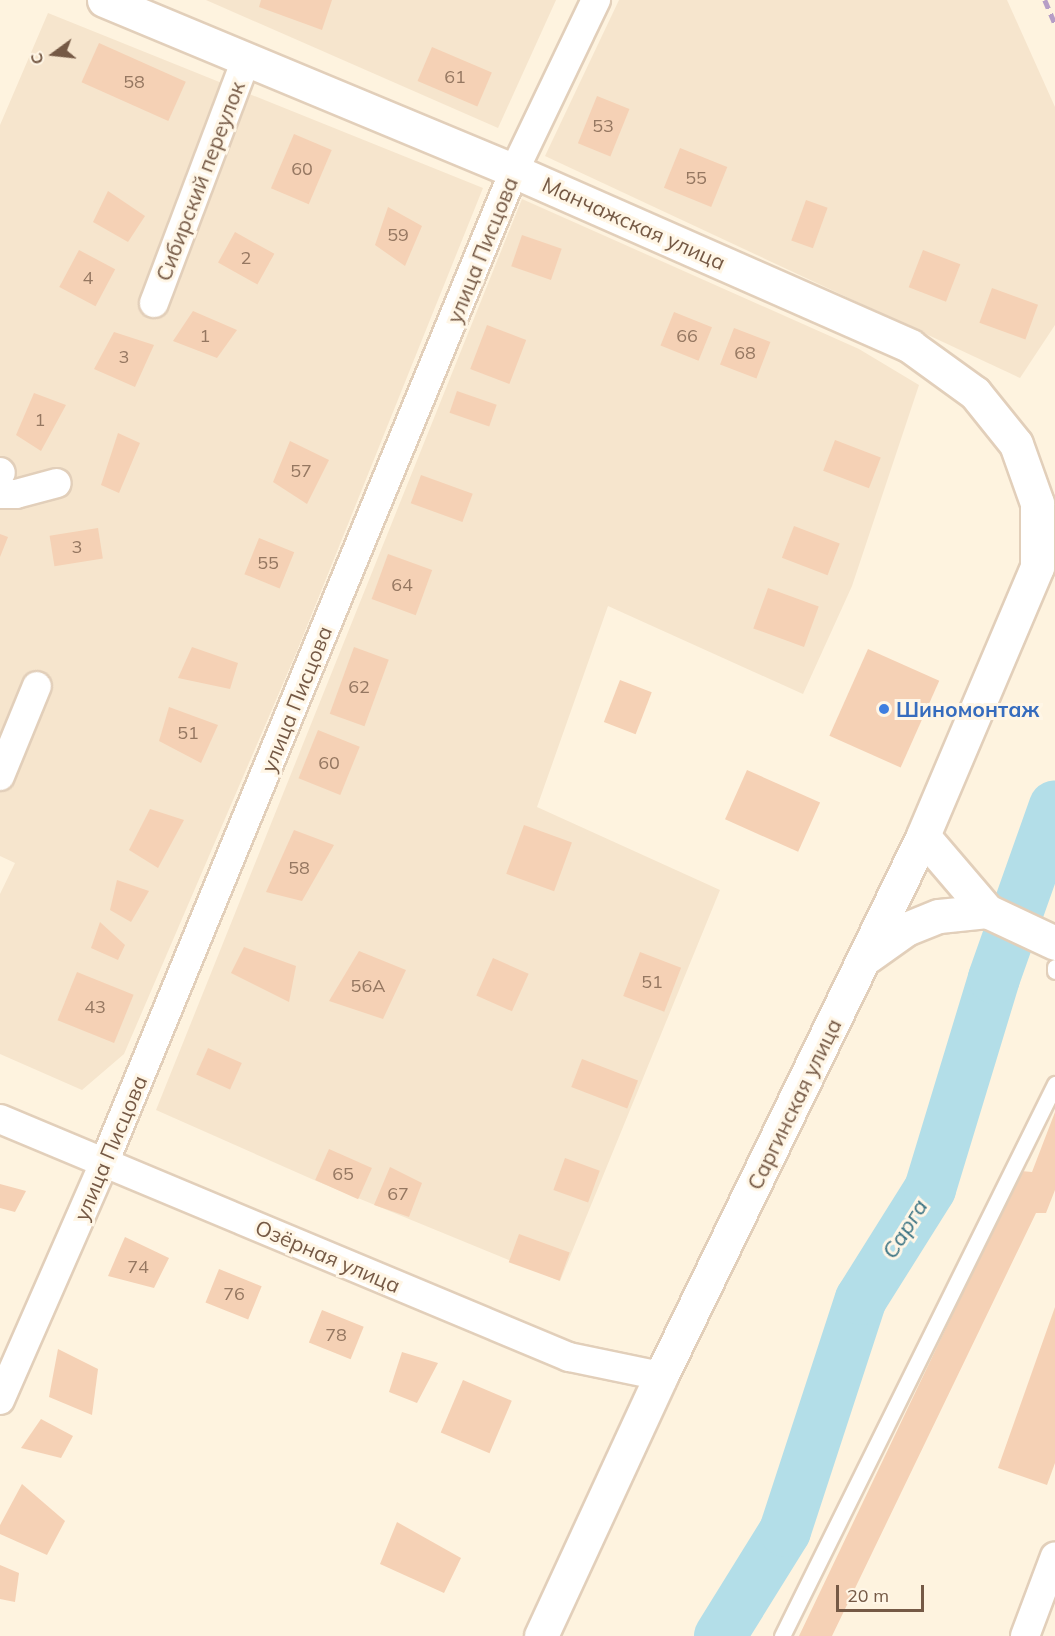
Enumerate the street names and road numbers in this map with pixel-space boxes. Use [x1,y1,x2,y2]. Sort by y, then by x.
street label: Сибирский переулок [150,78,250,284]
street label: Манчажская улица [538,171,730,275]
street label: улица Писцова [441,173,523,327]
street label: улица Писцова [255,622,337,776]
street label: Саргинская улица [742,1014,846,1194]
street label: улица Писцова [68,1072,152,1224]
street label: Озёрная улица [252,1214,404,1298]

